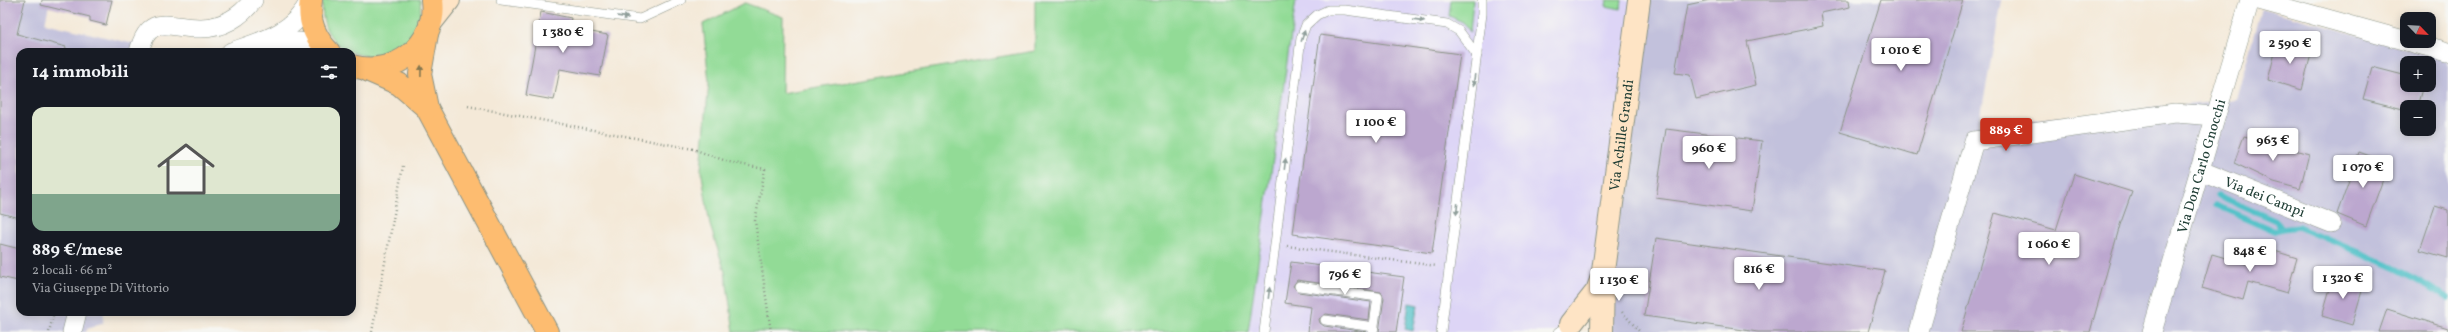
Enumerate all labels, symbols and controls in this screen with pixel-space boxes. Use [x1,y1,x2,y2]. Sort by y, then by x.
north arrow [2400,12,2436,48]
map controls [2400,12,2436,136]
one-way arrow [617,14,629,20]
one-way arrow [1413,17,1426,23]
pin: 1 380 € [526,20,600,54]
text: 1 380 € [542,24,584,42]
one-way arrow [1300,29,1306,41]
pin: 2 590 € [2253,31,2327,65]
text: 2 590 € [2269,35,2311,53]
pin: 1 010 € [1864,38,1938,72]
text: 1 010 € [1880,42,1922,60]
button: + [2400,56,2436,92]
text: 14 immobili [32,61,129,84]
icon: filters [318,61,340,83]
one-way arrow [418,64,424,77]
one-way arrow [1470,74,1477,86]
street label: Via Achille Grandi [1606,78,1639,192]
street label: Via Don Carlo Gnocchi [2174,97,2231,236]
button: − [2400,100,2436,136]
pin: 1 100 € [1339,110,1413,144]
text: 1 100 € [1355,114,1397,132]
pin: 889 € [1978,118,2034,152]
text: 889 € [1989,122,2023,140]
pin: 963 € [2245,128,2301,162]
text: 963 € [2256,132,2290,150]
icon: home [150,133,222,205]
pin: 960 € [1681,136,1737,170]
text: 960 € [1692,140,1726,158]
pin: 1 070 € [2326,155,2400,189]
one-way arrow [1282,158,1288,170]
text: 1 070 € [2342,159,2384,177]
street label: Via dei Campi [2221,173,2307,223]
one-way arrow [1454,203,1460,215]
pin: 1 060 € [2012,232,2086,266]
text: 1 060 € [2027,236,2071,254]
text: 889 €/mese [32,239,123,262]
pin: 848 € [2222,239,2278,273]
text: 848 € [2233,243,2267,261]
pin: 816 € [1731,257,1787,291]
text: 816 € [1743,261,1775,279]
text: 2 locali · 66 m² [32,262,112,280]
pin: 796 € [1317,262,1373,296]
text: 796 € [1329,266,1361,284]
pin: 1 320 € [2306,266,2380,300]
pin: 1 130 € [1582,268,1656,302]
text: 1 320 € [2322,270,2364,288]
text: 1 130 € [1599,272,1639,290]
text: Via Giuseppe Di Vittorio [32,280,169,298]
one-way arrow [1266,287,1272,299]

